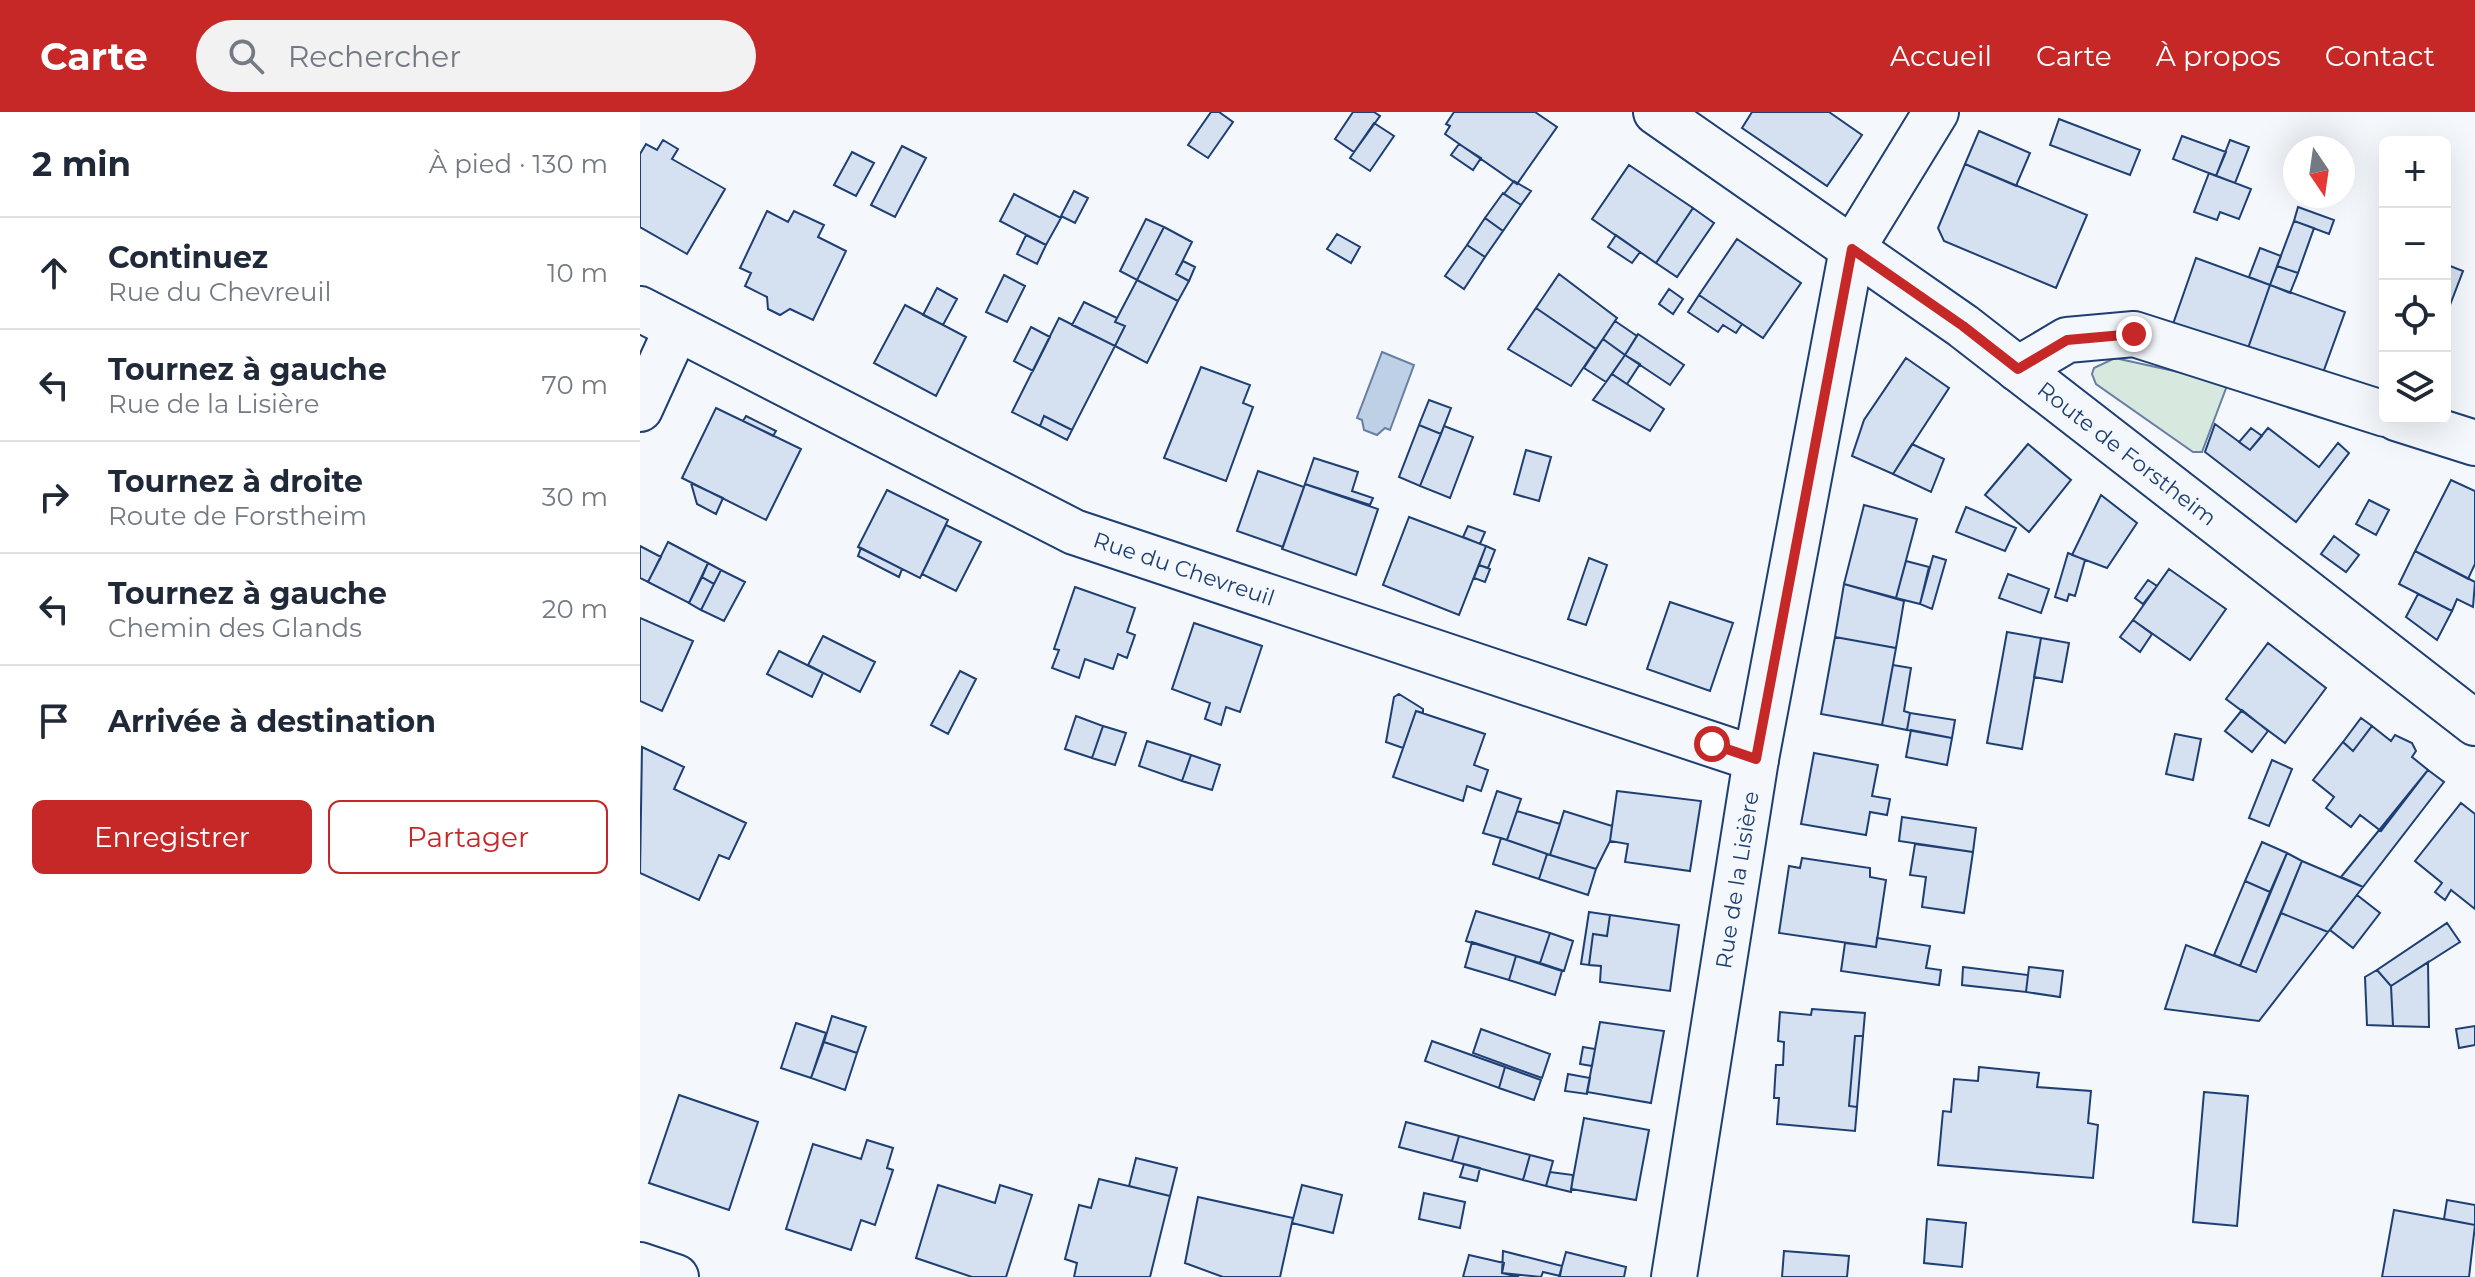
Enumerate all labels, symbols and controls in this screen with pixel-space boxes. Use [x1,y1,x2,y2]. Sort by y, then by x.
search box [196,20,756,92]
text: Carte [40,33,148,80]
icon: search [224,34,268,78]
text: Rechercher [288,38,461,75]
text: Accueil [1890,39,1992,73]
text: Carte [2036,39,2112,73]
text: À propos [2156,39,2281,73]
text: Contact [2325,39,2435,73]
north arrow [2283,136,2355,208]
map controls [2379,136,2451,424]
button: + [2379,136,2451,208]
text: 2 min [32,143,131,185]
text: À pied · 130 m [429,148,608,180]
button: − [2379,208,2451,280]
text: Continuez [108,239,268,276]
icon: ahead [32,251,76,295]
text: 10 m [547,257,608,289]
text: Rue du Chevreuil [108,276,332,308]
button: locate [2379,280,2451,352]
route end [2116,316,2152,352]
text: Tournez à gauche [108,351,387,388]
button: layers [2379,352,2451,424]
icon: left [32,363,76,407]
text: 70 m [542,369,608,401]
street label: Route de Forstheim [2032,375,2222,531]
text: Rue de la Lisière [108,388,320,420]
text: Tournez à droite [108,463,363,500]
icon: right [32,475,76,519]
text: 30 m [542,481,608,513]
text: Route de Forstheim [108,500,367,532]
street label: Rue du Chevreuil [1090,526,1278,611]
text: Tournez à gauche [108,575,387,612]
icon: left [32,587,76,631]
text: 20 m [542,593,608,625]
text: Chemin des Glands [108,612,362,644]
icon: arrive [32,699,76,743]
text: Arrivée à destination [108,703,436,740]
route start [1694,726,1730,762]
street label: Rue de la Lisière [1710,789,1764,971]
button: Enregistrer [32,800,312,874]
button: Partager [328,800,608,874]

